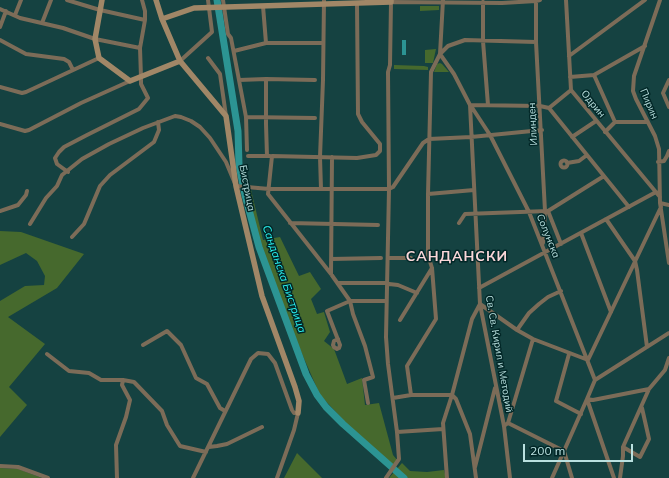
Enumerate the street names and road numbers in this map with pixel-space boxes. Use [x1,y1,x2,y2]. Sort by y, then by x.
street label: Пирин [637,87,661,121]
street label: Одрин [578,88,608,120]
street label: Илинден [526,102,540,146]
street label: Бистрица [237,164,257,212]
street label: Солунска [534,212,562,260]
street label: Св. Св. Кирил и Методий [483,295,515,413]

